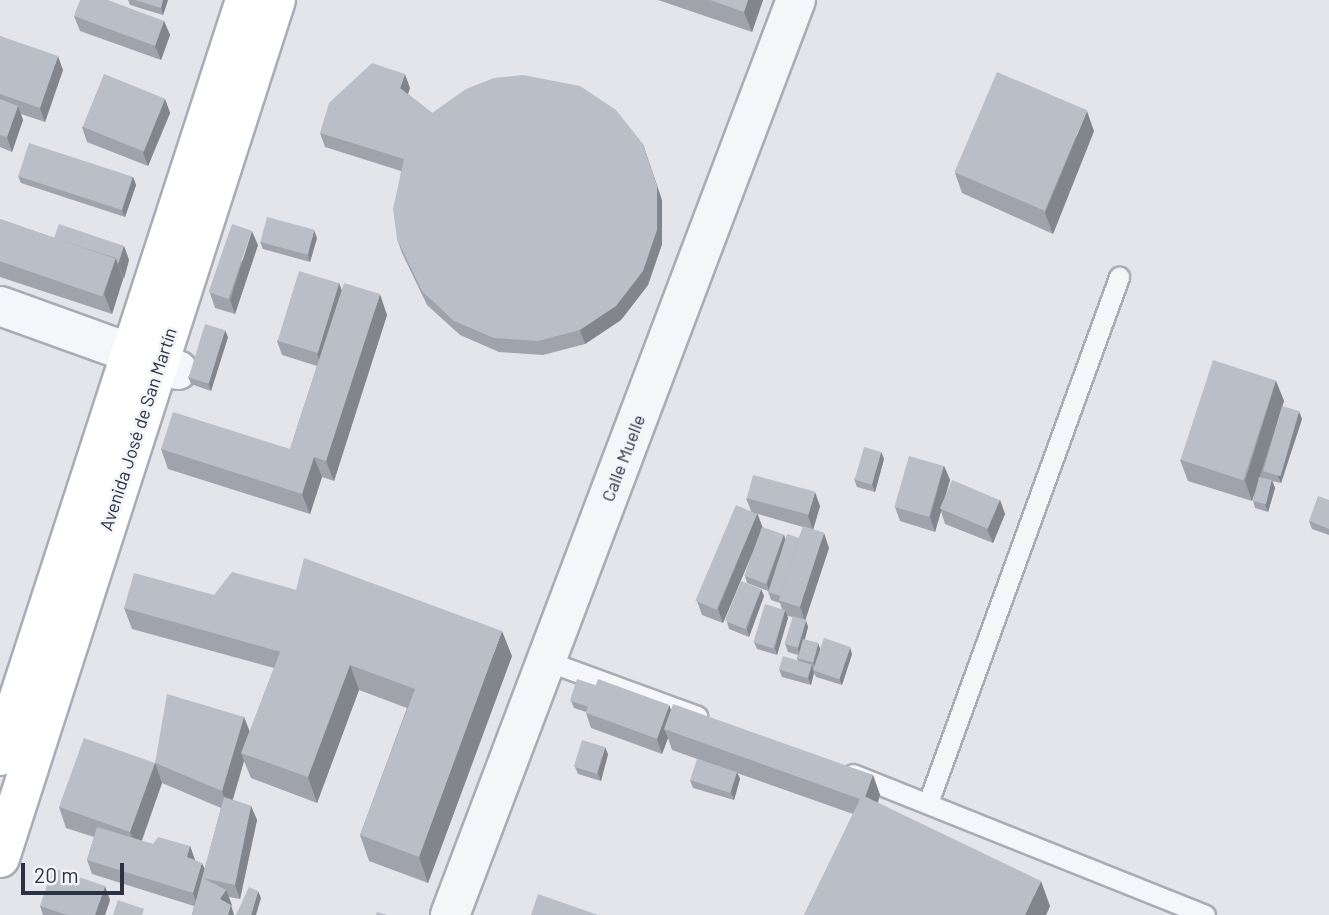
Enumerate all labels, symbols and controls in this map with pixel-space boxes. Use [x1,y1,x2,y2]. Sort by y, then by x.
street label: Avenida José de San Martín [95,325,181,533]
street label: Calle Muelle [597,411,649,505]
scale bar [24,848,128,892]
text: 20 m [34,862,79,887]

